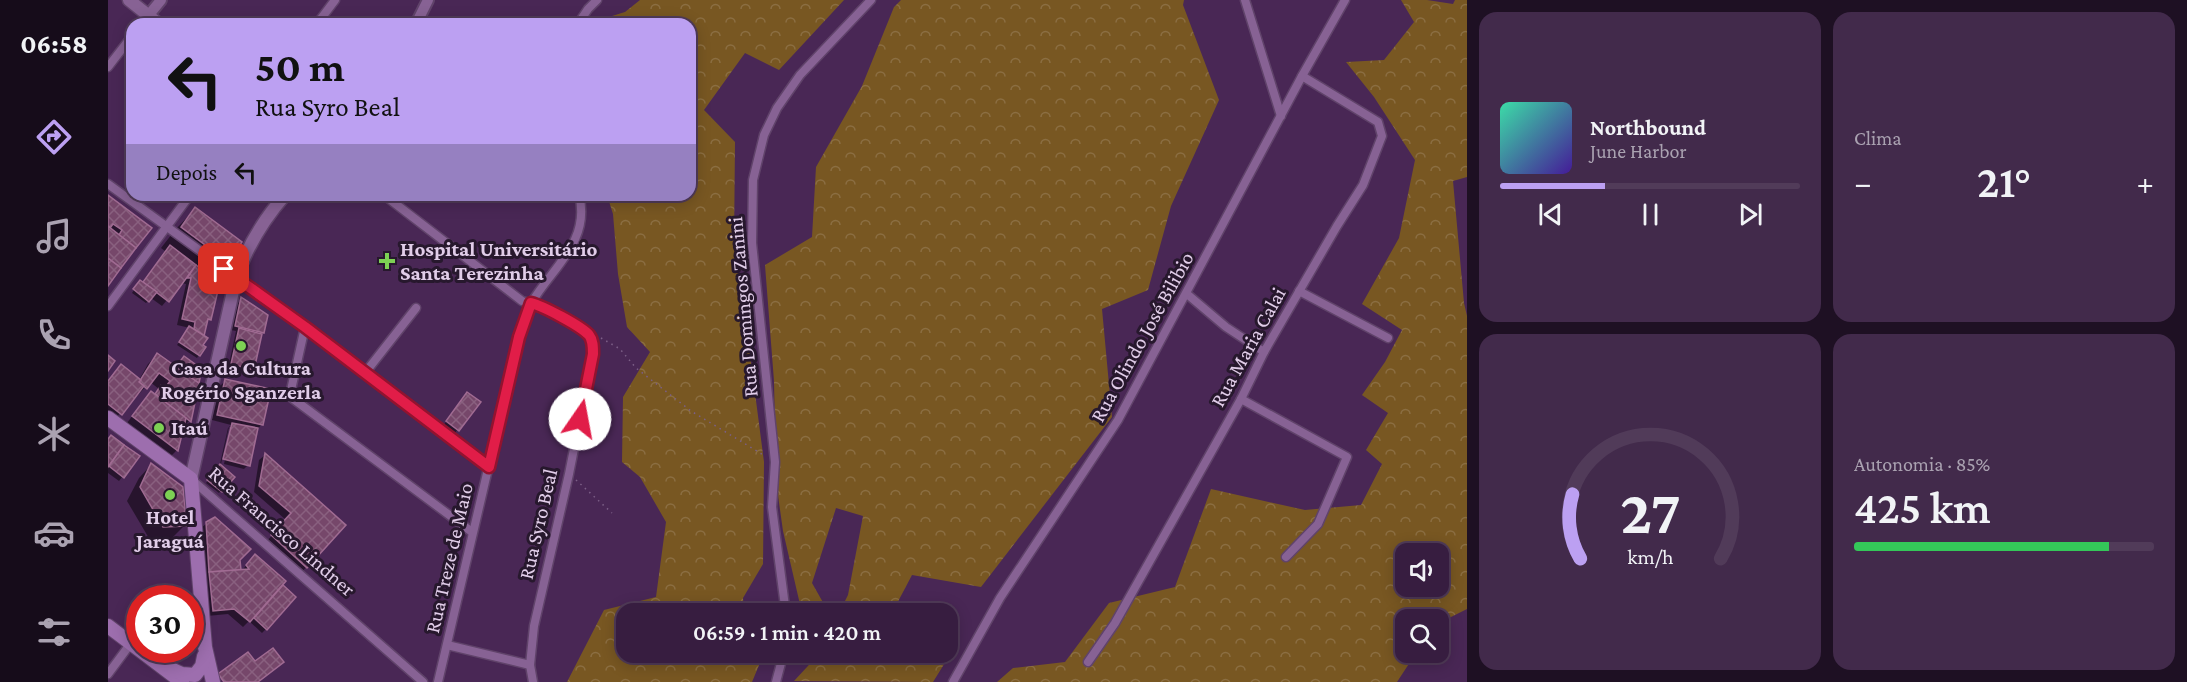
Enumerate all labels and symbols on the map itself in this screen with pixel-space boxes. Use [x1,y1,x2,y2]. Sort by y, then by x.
street label: Rua Domingos Zanini [723,215,763,398]
place label: Hospital Universitário Santa Terezinha [400,237,598,285]
pin [198,243,249,294]
street label: Rua Olindo José Bilibio [1085,248,1199,426]
marker: Hospital Universitário Santa Terezinha [378,252,396,270]
street label: Rua Maria Calai [1205,283,1291,411]
marker: Casa da Cultura Rogério Sganzerla [234,339,248,353]
place label: Casa da Cultura Rogério Sganzerla [161,356,322,404]
position arrow [548,387,612,451]
place label: Itaú [171,416,208,440]
marker: Itaú [152,421,166,435]
street label: Rua Francisco Lindner [204,461,361,601]
street label: Rua Syro Beal [514,466,562,582]
street label: Rua Treze de Maio [420,481,478,635]
marker: Hotel Jaraguá [163,488,177,502]
place label: Hotel Jaraguá [134,505,205,553]
speed limit sign: 30 [126,585,204,663]

